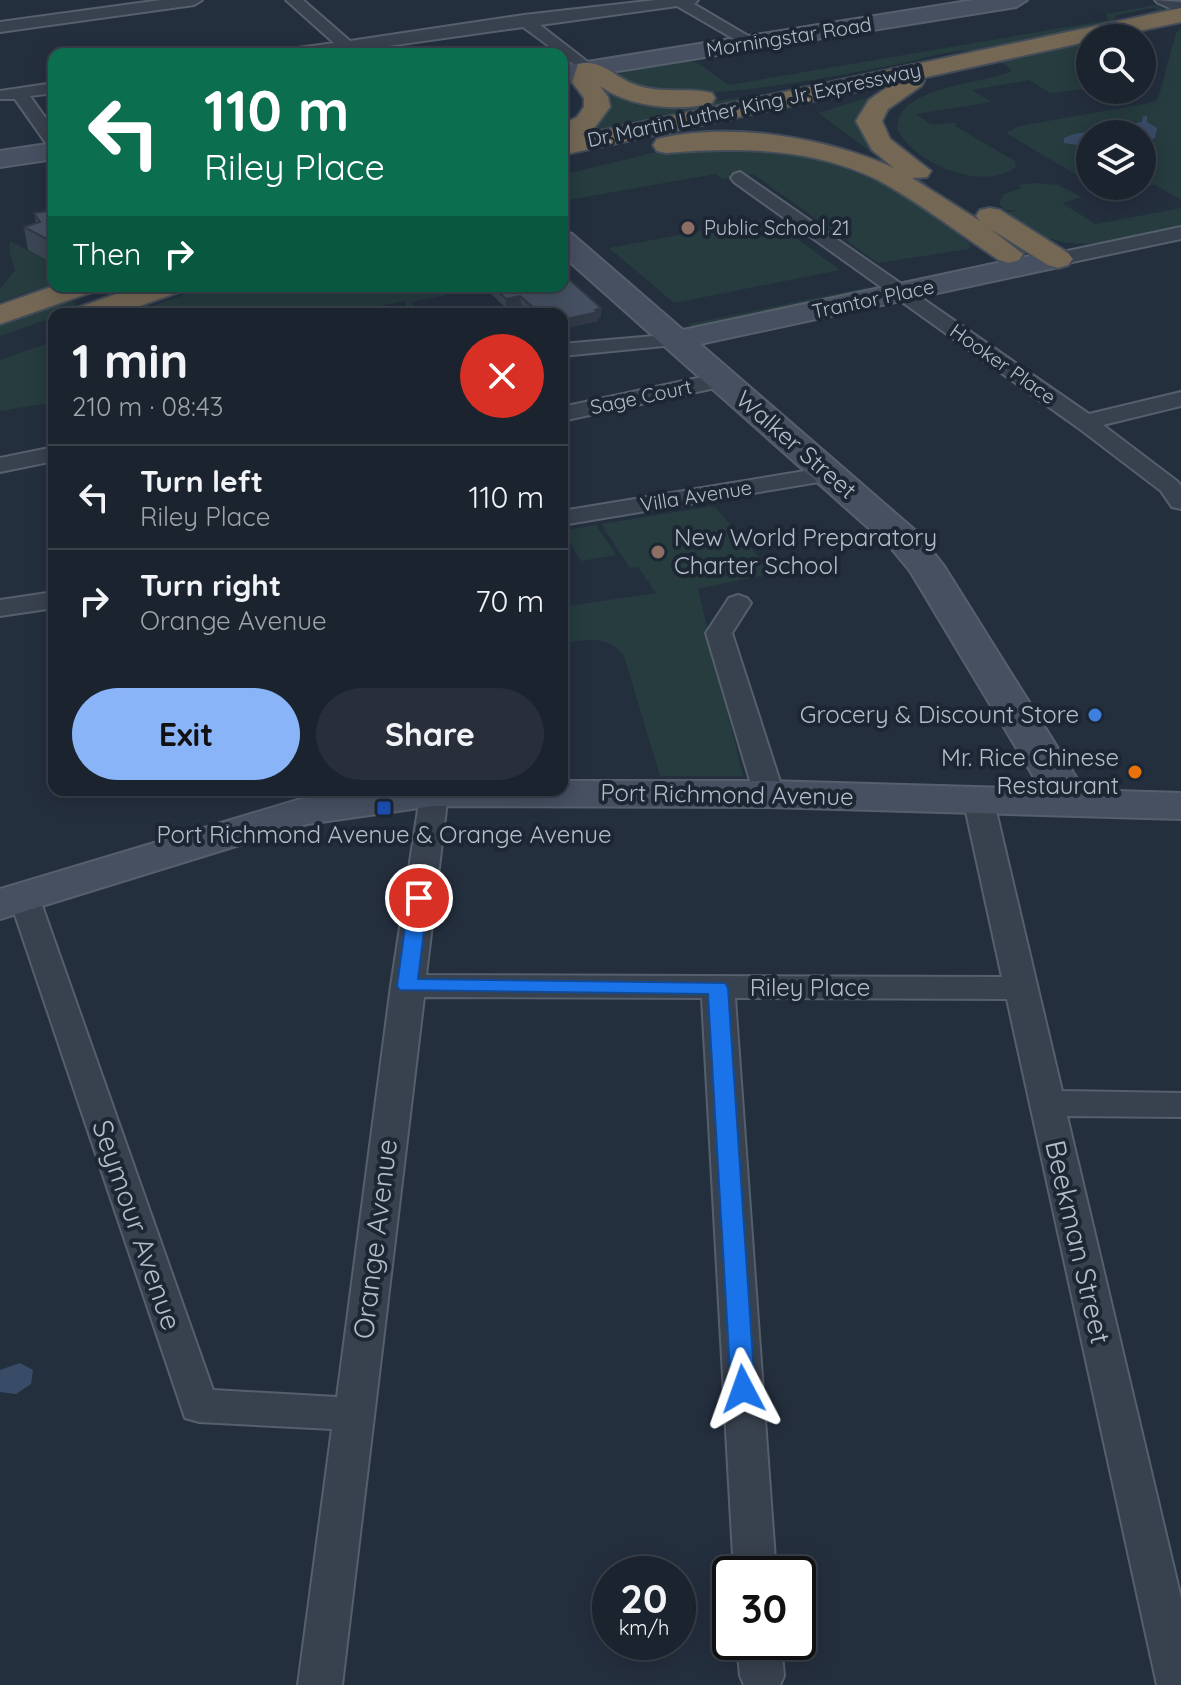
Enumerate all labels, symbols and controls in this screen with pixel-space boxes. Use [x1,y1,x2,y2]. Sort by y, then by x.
street label: Morningstar Road [704,11,873,62]
map controls [1076,24,1156,200]
button: search [1076,24,1156,104]
street label: Dr. Martin Luther King Jr. Expressway [585,57,923,152]
text: 110 m [204,75,349,145]
icon: left [72,80,176,184]
button: layers [1076,120,1156,200]
text: Riley Place [204,144,385,189]
place label: Public School 21 [704,215,850,240]
marker: Public School 21 [679,219,697,237]
icon: right [157,232,201,276]
text: Then [72,235,141,273]
street label: Trantor Place [810,273,936,324]
street label: Hooker Place [945,318,1061,409]
text: 1 min [72,330,188,390]
button: close [460,334,544,418]
street label: Sage Court [588,374,694,419]
street label: Walker Street [730,384,863,505]
text: 210 m · 08:43 [72,390,223,423]
text: Turn left [140,462,263,500]
street label: Villa Avenue [638,474,754,517]
icon: left [72,475,116,519]
text: 110 m [468,478,544,516]
text: Riley Place [140,500,271,533]
place label: New World Preparatory Charter School [674,522,937,580]
marker: New World Preparatory Charter School [649,543,667,561]
text: Turn right [140,566,281,604]
icon: right [72,579,116,623]
text: 70 m [475,582,544,620]
text: Orange Avenue [140,604,327,637]
button: Exit [72,688,300,780]
button: Share [316,688,544,780]
place label: Grocery & Discount Store [800,699,1079,729]
marker: Grocery & Discount Store [1086,706,1104,724]
place label: Mr. Rice Chinese Restaurant [941,742,1119,800]
marker: Mr. Rice Chinese Restaurant [1126,763,1144,781]
street label: Port Richmond Avenue [600,777,854,811]
marker: Port Richmond Avenue & Orange Avenue [375,799,393,817]
place label: Port Richmond Avenue & Orange Avenue [156,819,612,849]
pin [385,864,453,932]
icon: arrive [397,876,441,920]
street label: Riley Place [750,972,870,1002]
street label: Seymour Avenue [85,1115,190,1334]
street label: Orange Avenue [345,1137,404,1341]
street label: Beekman Street [1038,1137,1119,1347]
position arrow [701,1347,785,1431]
speed limit sign: 30 [712,1556,816,1660]
text: 20 [620,1573,668,1623]
text: km/h [619,1615,669,1640]

